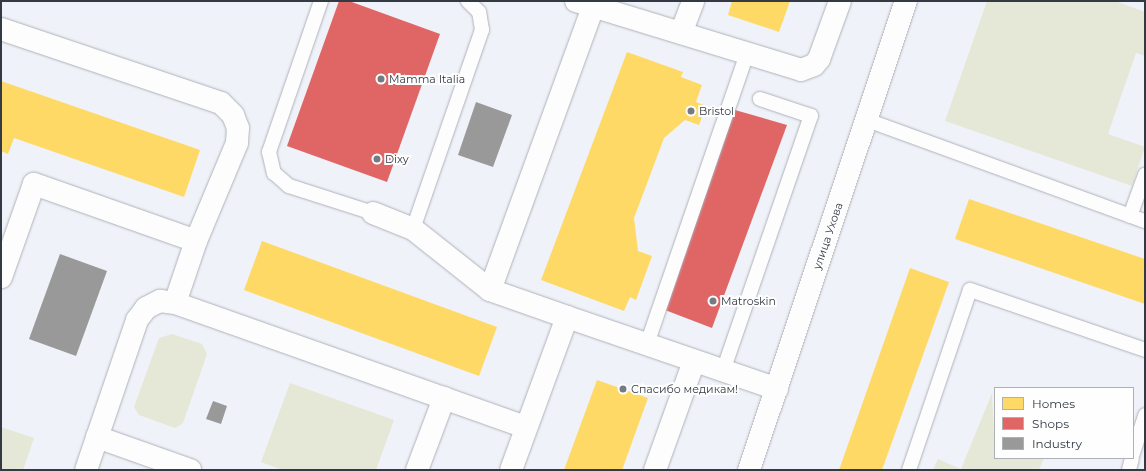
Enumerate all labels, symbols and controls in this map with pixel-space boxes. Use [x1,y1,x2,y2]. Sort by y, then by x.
place label: Mamma Italia [389,72,465,86]
marker: Mamma Italia [376,74,386,84]
place label: Bristol [699,104,734,118]
marker: Bristol [686,106,696,116]
place label: Dixy [385,152,409,166]
marker: Dixy [372,154,382,164]
street label: улица Ухова [810,201,846,271]
place label: Matroskin [721,294,776,308]
marker: Matroskin [708,296,718,306]
place label: Спасибо медикам! [631,382,738,396]
marker: Спасибо медикам! [618,384,628,394]
legend [994,387,1134,459]
text: Homes [1032,396,1075,411]
text: Shops [1032,416,1069,431]
text: Industry [1032,436,1082,451]

